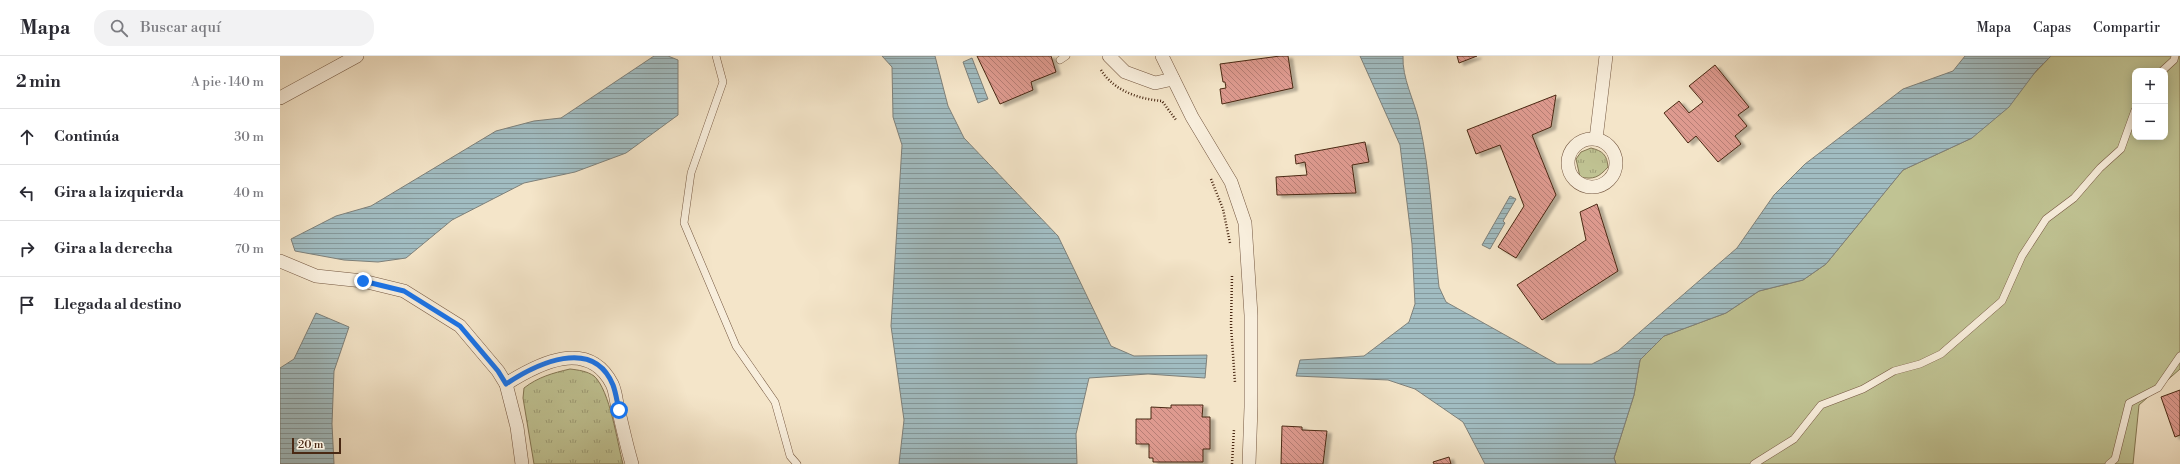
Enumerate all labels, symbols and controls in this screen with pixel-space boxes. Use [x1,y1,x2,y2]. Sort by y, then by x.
search box [94,10,374,46]
text: Mapa [20,16,70,40]
icon: search [108,17,130,39]
text: Buscar aquí [140,18,221,37]
text: Mapa [1976,19,2011,37]
text: Capas [2033,19,2071,37]
text: Compartir [2093,19,2160,37]
map controls [2132,68,2168,140]
button: + [2132,68,2168,104]
text: 2 min [16,71,61,93]
text: A pie · 140 m [191,74,264,90]
button: − [2132,104,2168,140]
icon: ahead [16,126,38,148]
text: Continúa [54,127,119,146]
text: 30 m [234,129,264,145]
icon: left [16,182,38,204]
text: Gira a la izquierda [54,183,184,202]
text: 40 m [234,185,264,201]
icon: right [16,238,38,260]
text: Gira a la derecha [54,239,173,258]
text: 70 m [235,241,264,257]
route end [354,272,372,290]
icon: arrive [16,294,38,316]
text: Llegada al destino [54,295,182,314]
route start [610,401,628,419]
scale bar [292,436,341,455]
text: 20 m [298,438,323,452]

